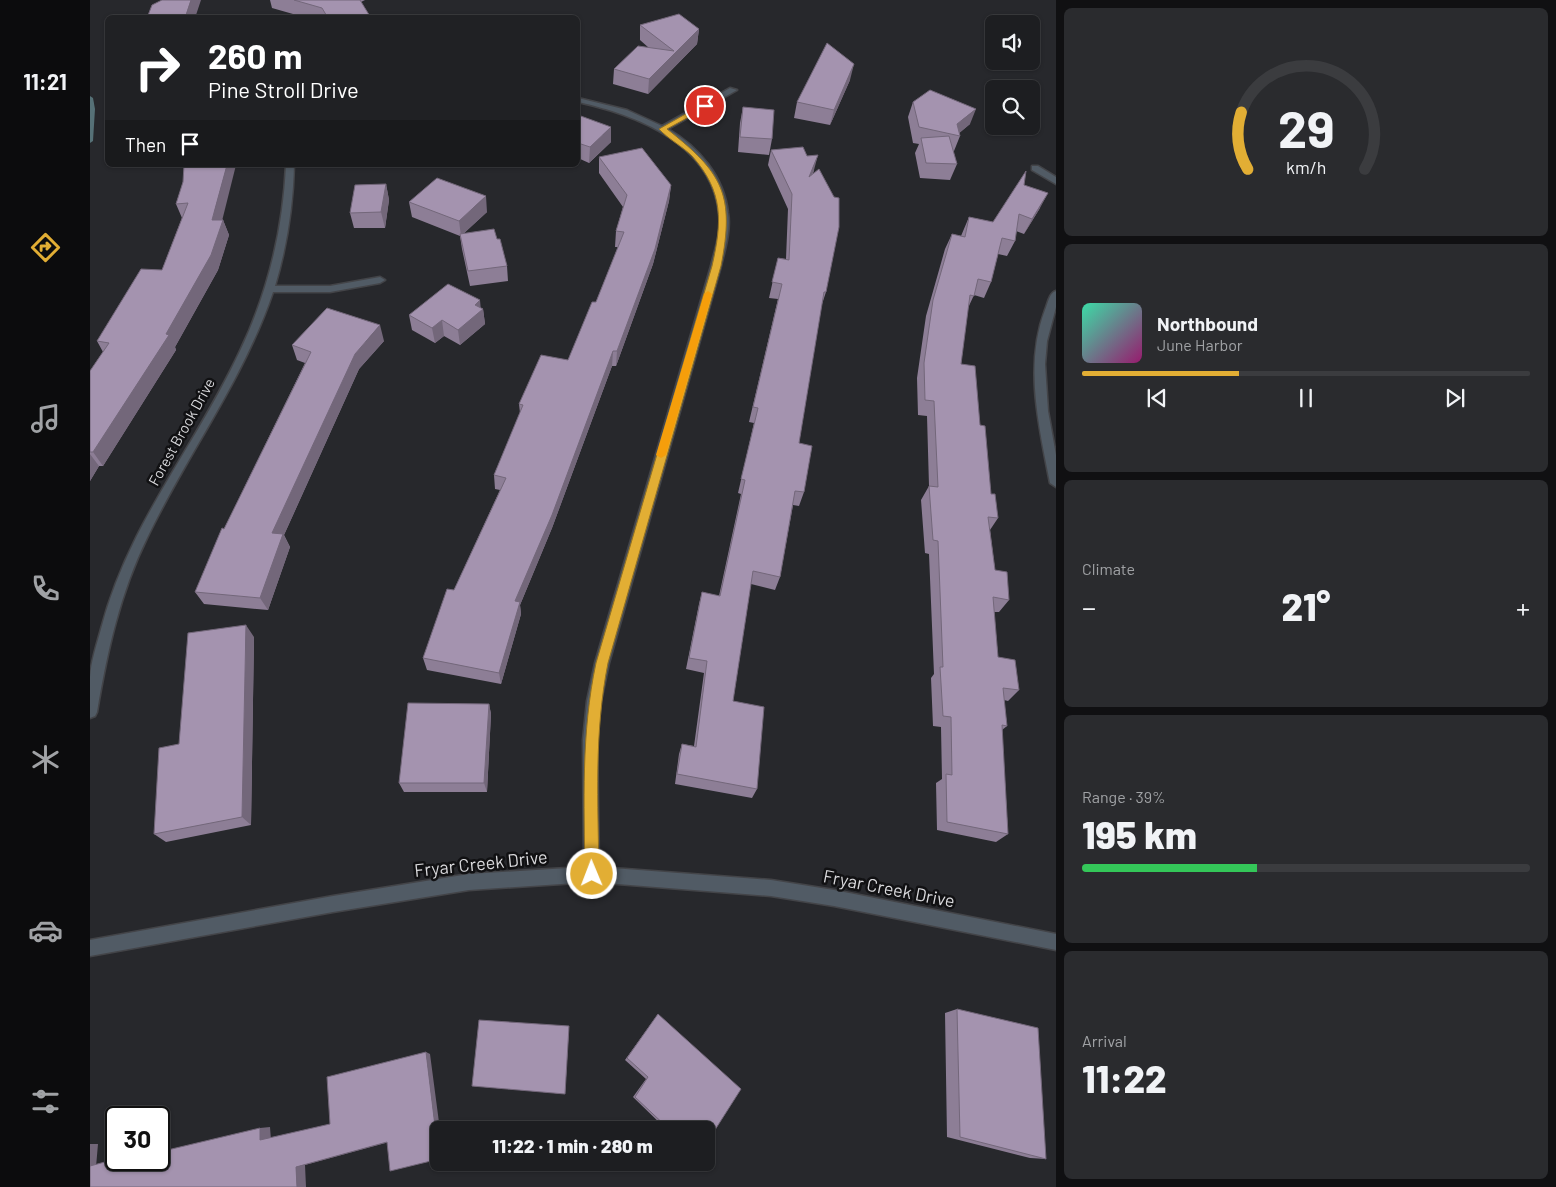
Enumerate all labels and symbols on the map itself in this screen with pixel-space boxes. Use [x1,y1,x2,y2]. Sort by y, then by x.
pin [684,85,726,127]
street label: Forest Brook Drive [144,375,218,488]
street label: Fryar Creek Drive [413,845,549,881]
position arrow [565,847,617,899]
street label: Fryar Creek Drive [821,864,957,912]
speed limit sign: 30 [105,1106,170,1171]

